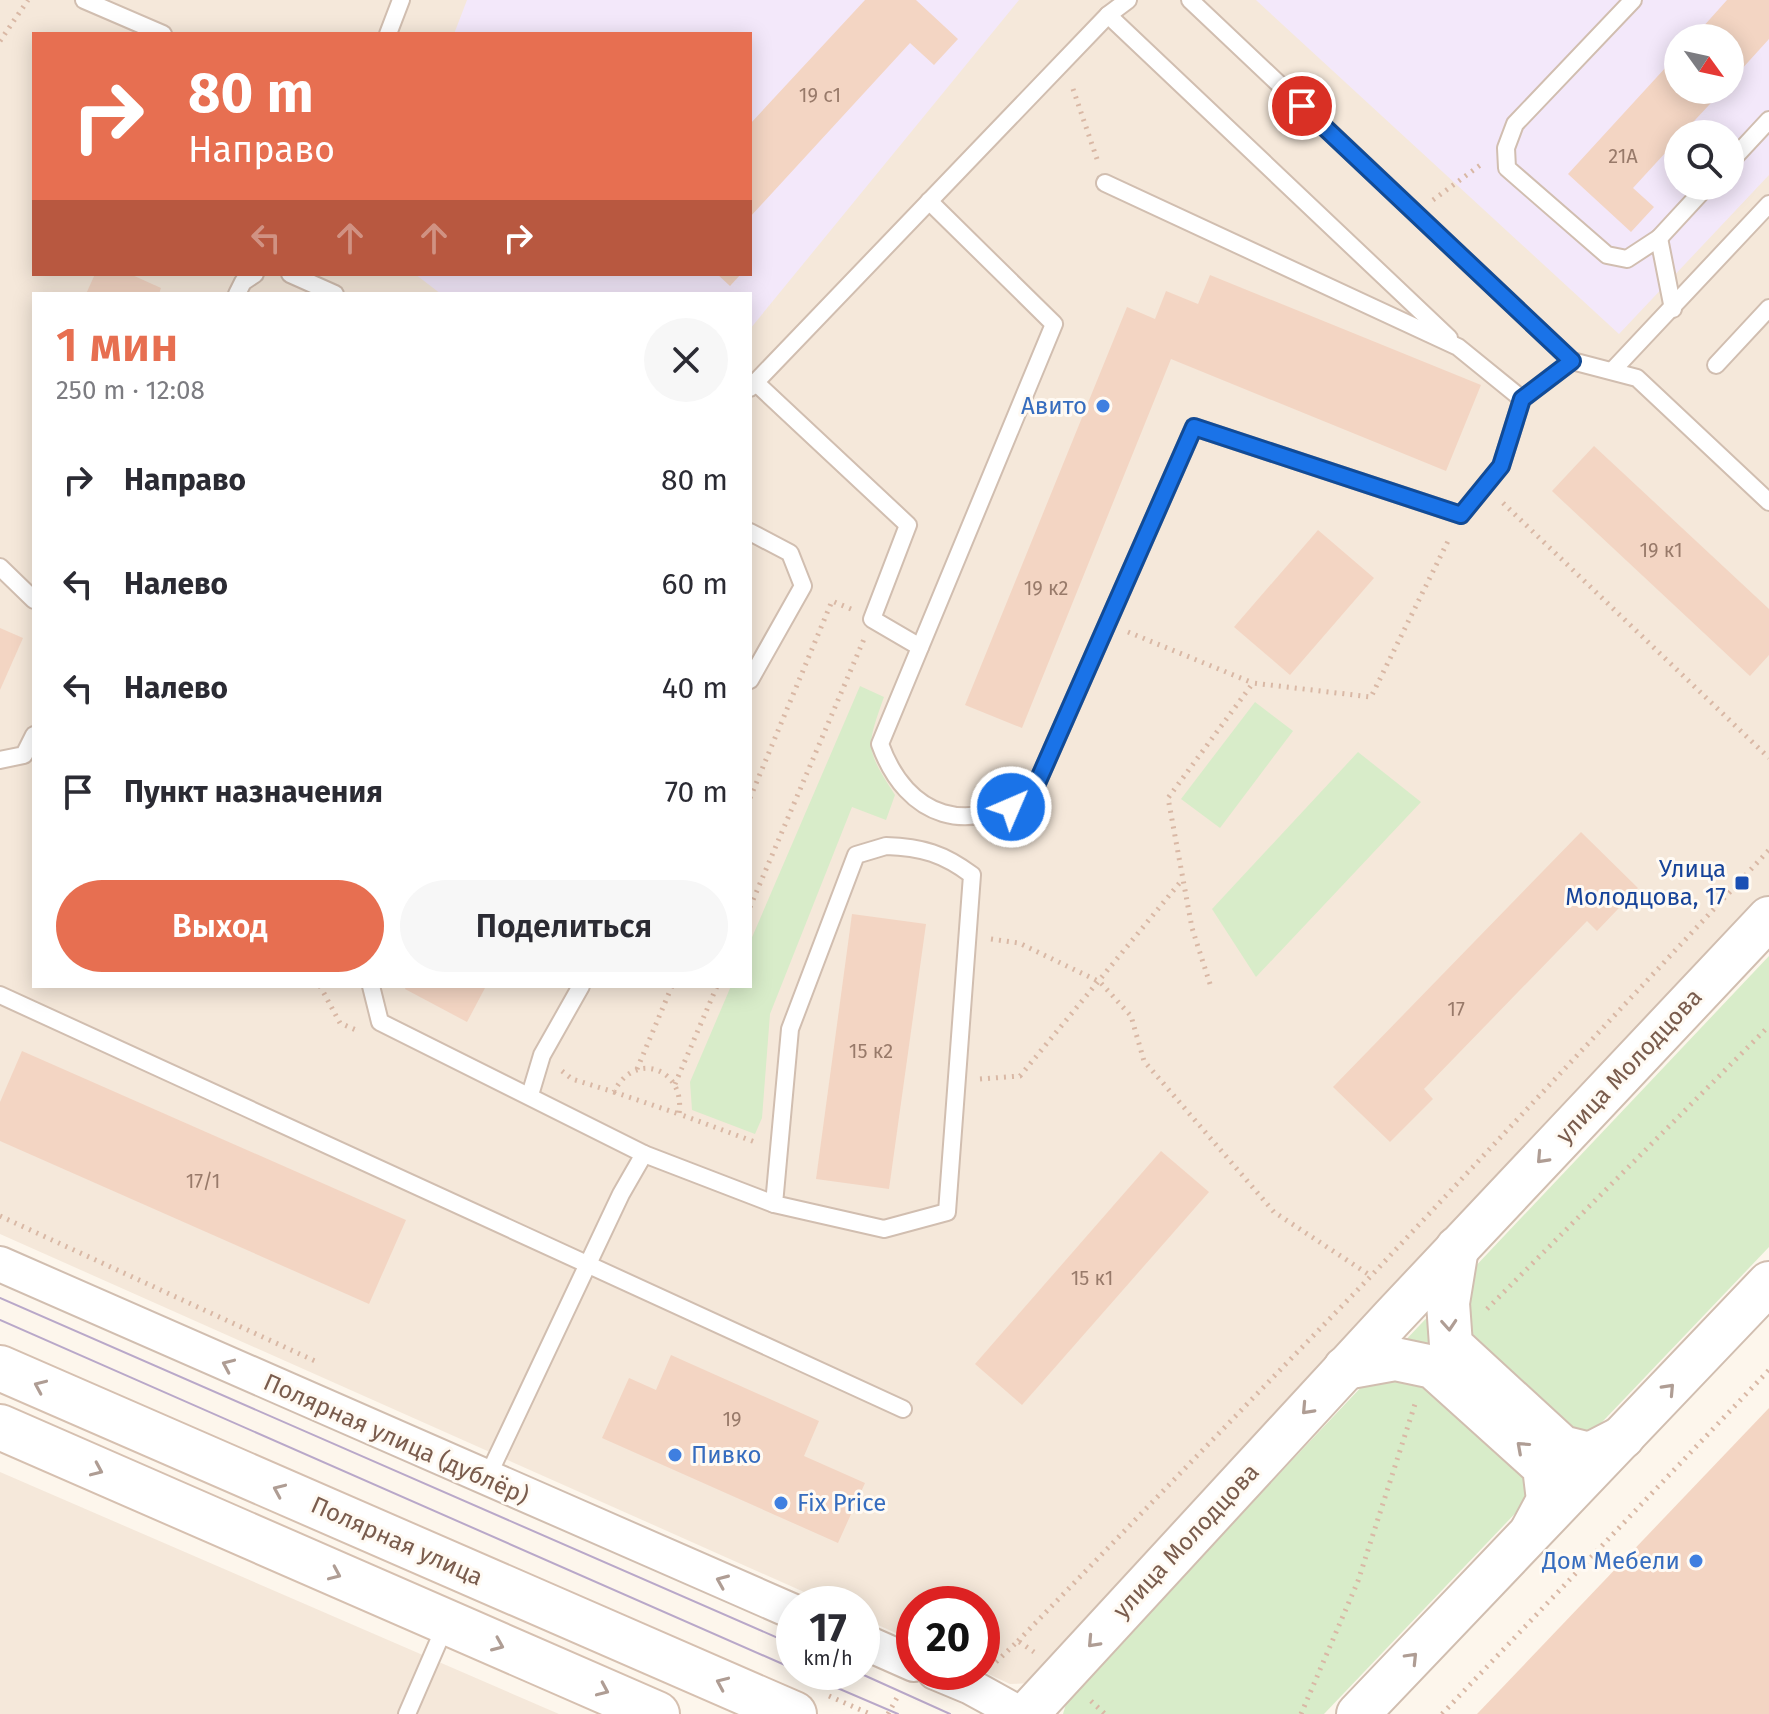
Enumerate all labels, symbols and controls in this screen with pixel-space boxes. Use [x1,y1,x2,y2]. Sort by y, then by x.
north arrow [1664,24,1744,104]
map controls [1664,24,1744,200]
text: 80 m [188,60,314,127]
icon: right [56,64,160,168]
pin [1268,72,1336,140]
house number: 19 с1 [799,83,841,107]
icon: arrive [1280,84,1324,128]
button: search [1664,120,1744,200]
text: Направо [188,128,335,172]
house number: 21А [1608,144,1638,168]
icon: left [244,216,288,260]
icon: ahead [328,216,372,260]
icon: ahead [412,216,456,260]
icon: right [496,216,540,260]
text: 1 мин [56,316,179,374]
button: close [644,318,728,402]
text: 250 m · 12:08 [56,375,205,406]
place label: Авито [1021,392,1087,420]
marker: Авито [1094,397,1112,415]
icon: right [56,458,100,502]
text: Направо [124,462,246,498]
text: 80 m [661,462,728,498]
house number: 19 к1 [1639,538,1683,562]
icon: left [56,562,100,606]
text: Налево [124,566,228,602]
text: 60 m [662,566,728,602]
house number: 19 к2 [1024,576,1068,600]
icon: left [56,666,100,710]
text: Налево [124,670,228,706]
text: 40 m [662,670,728,706]
position arrow [969,765,1053,849]
icon: arrive [56,770,100,814]
text: Пункт назначения [124,774,383,810]
text: 70 m [665,774,728,810]
place label: Улица Молодцова, 17 [1565,855,1726,911]
marker: Улица Молодцова, 17 [1733,874,1751,892]
button: Выход [56,880,384,972]
button: Поделиться [400,880,728,972]
street label: улица Молодцова [1550,983,1708,1149]
house number: 17 [1447,997,1465,1021]
house number: 15 к2 [849,1039,893,1063]
one-way arrow [1537,1149,1552,1163]
house number: 17/1 [186,1169,220,1193]
house number: 15 к1 [1071,1266,1113,1290]
one-way arrow [1440,1319,1457,1332]
one-way arrow [221,1358,236,1374]
street label: Полярная улица (дублёр) [259,1368,533,1510]
one-way arrow [34,1379,48,1395]
one-way arrow [1660,1384,1675,1398]
one-way arrow [1303,1400,1317,1415]
house number: 19 [722,1407,742,1431]
place label: Пивко [691,1441,761,1469]
one-way arrow [1517,1442,1531,1456]
marker: Пивко [666,1446,684,1464]
street label: улица Молодцова [1107,1458,1265,1624]
one-way arrow [89,1460,103,1476]
one-way arrow [273,1483,287,1499]
place label: Fix Price [797,1489,886,1517]
street label: Полярная улица [307,1491,487,1591]
marker: Fix Price [772,1494,790,1512]
place label: Дом Мебели [1541,1547,1680,1575]
marker: Дом Мебели [1687,1552,1705,1570]
one-way arrow [327,1564,341,1580]
one-way arrow [716,1575,730,1591]
speed limit sign: 20 [896,1586,1000,1690]
text: 17 [809,1604,847,1652]
one-way arrow [1088,1633,1103,1647]
one-way arrow [490,1635,504,1651]
text: km/h [803,1646,853,1670]
one-way arrow [1403,1653,1418,1667]
one-way arrow [716,1676,731,1692]
one-way arrow [595,1681,609,1697]

